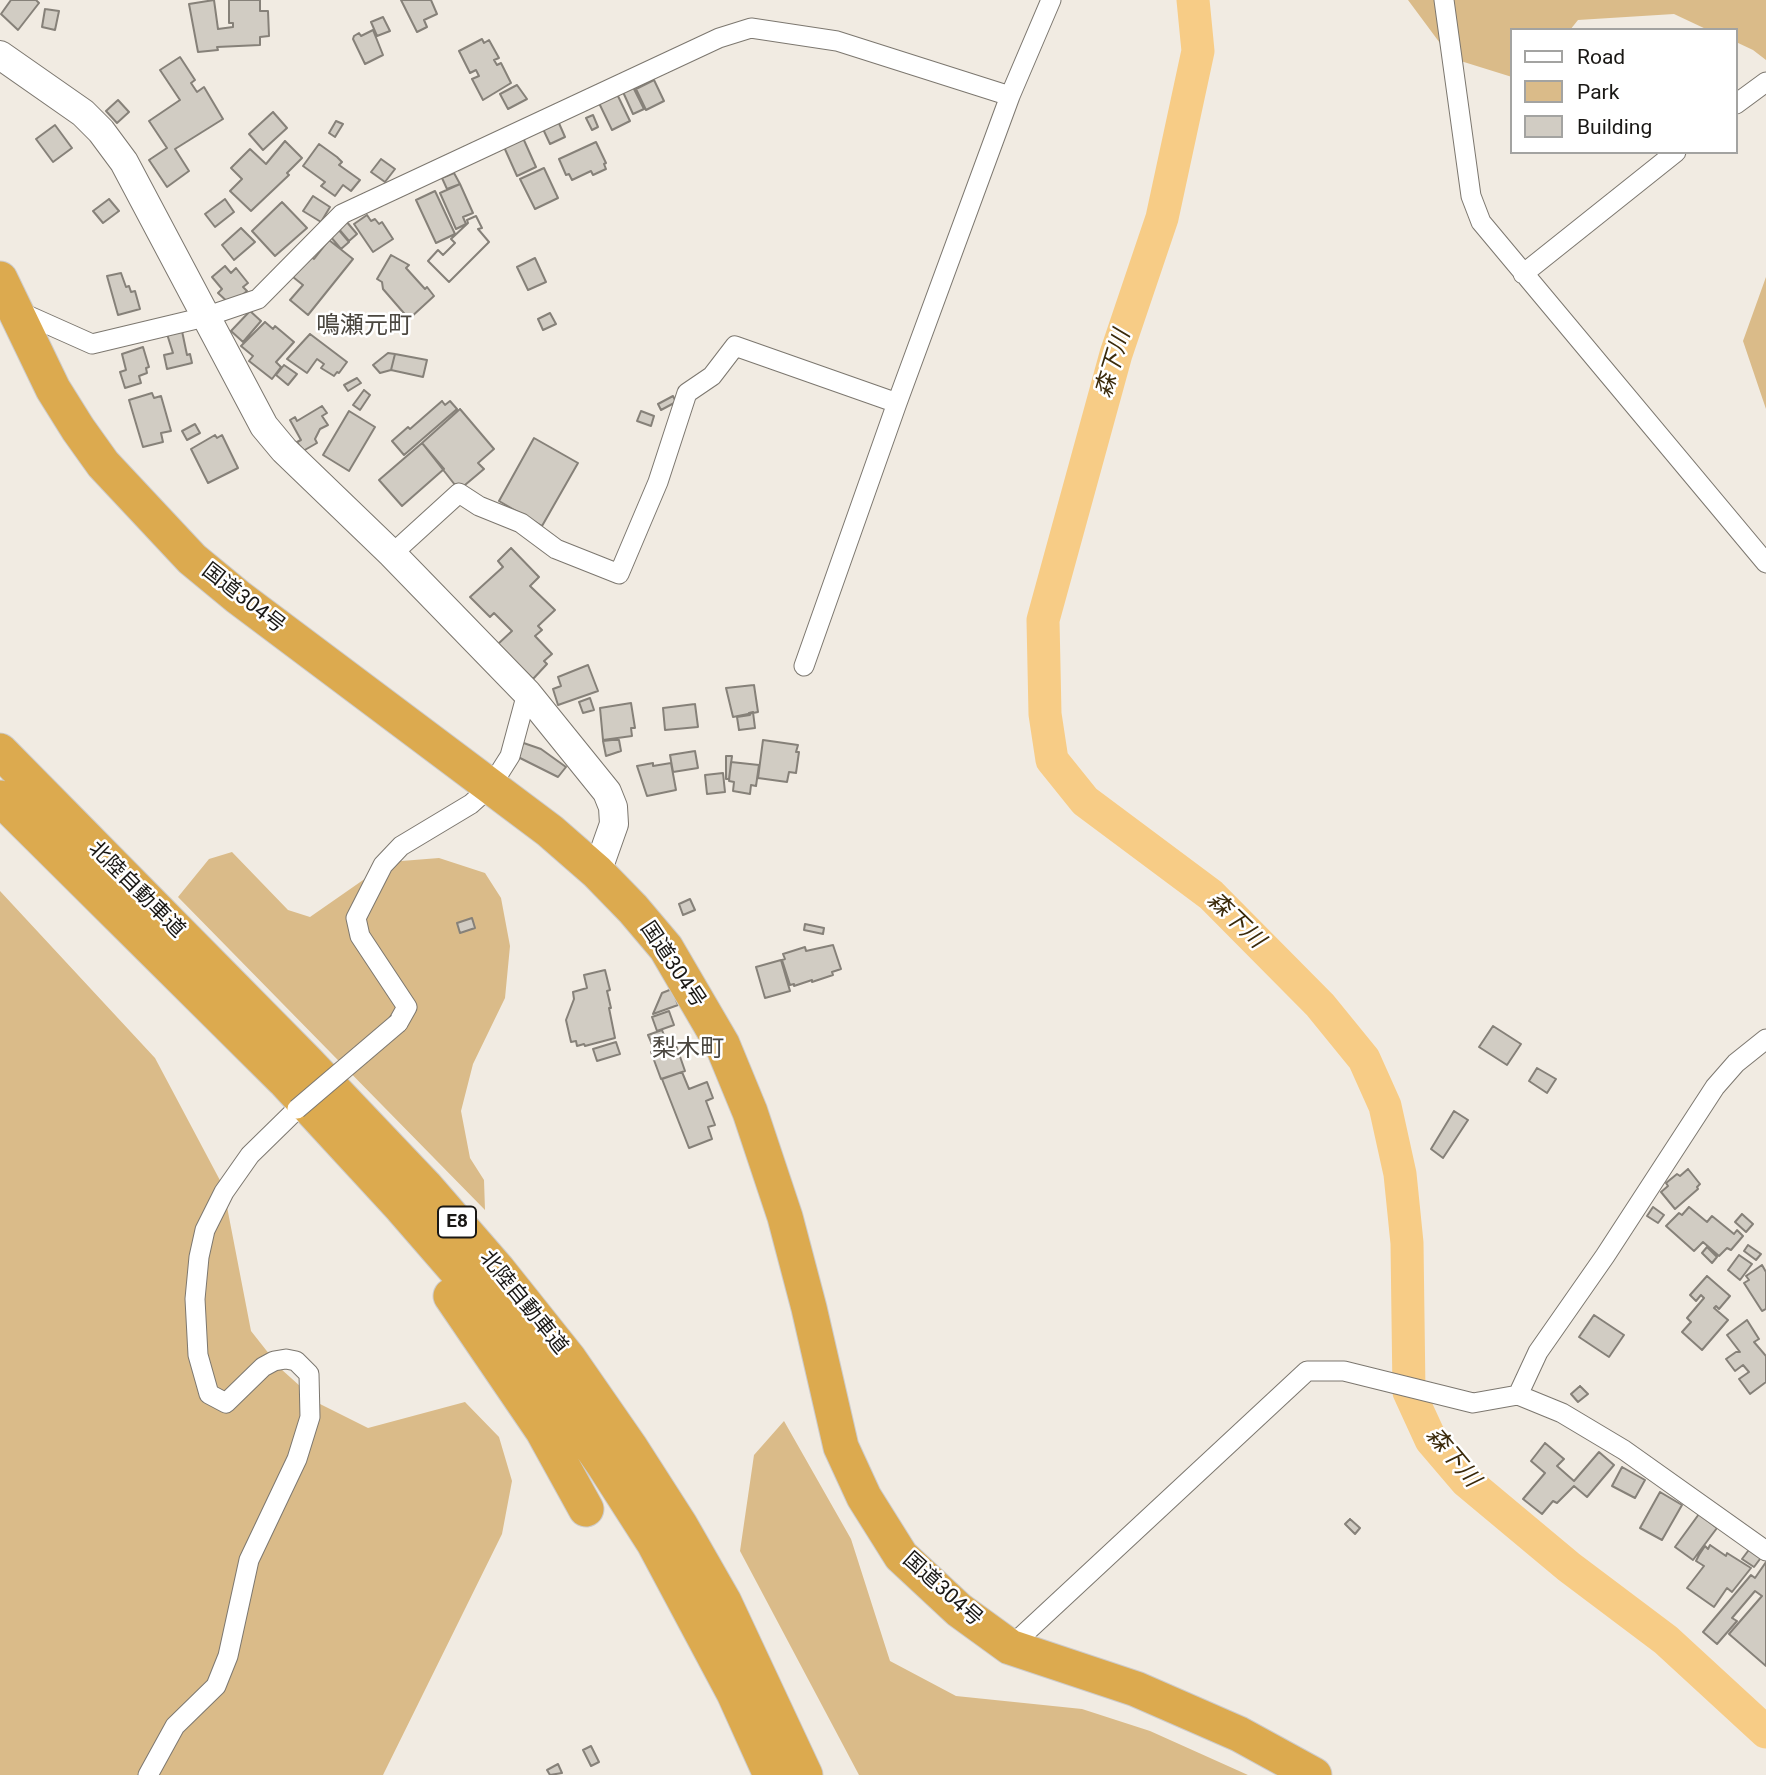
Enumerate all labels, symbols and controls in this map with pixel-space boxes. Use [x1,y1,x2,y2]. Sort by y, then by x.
legend [1510,28,1738,154]
text: Road [1577,45,1625,69]
text: Park [1577,80,1619,104]
text: Building [1577,115,1652,139]
district label: 鳴瀬元町 [316,313,412,341]
water label: 森下川 [1091,327,1137,401]
street label: 国道304号 [196,559,290,639]
street label: 北陸自動車道 [83,837,189,943]
water label: 森下川 [1201,887,1269,955]
street label: 国道304号 [634,917,710,1013]
district label: 梨木町 [652,1036,724,1064]
road number: E8 [438,1206,476,1238]
street label: 北陸自動車道 [474,1246,572,1360]
water label: 森下川 [1419,1423,1485,1493]
street label: 国道304号 [897,1548,987,1632]

